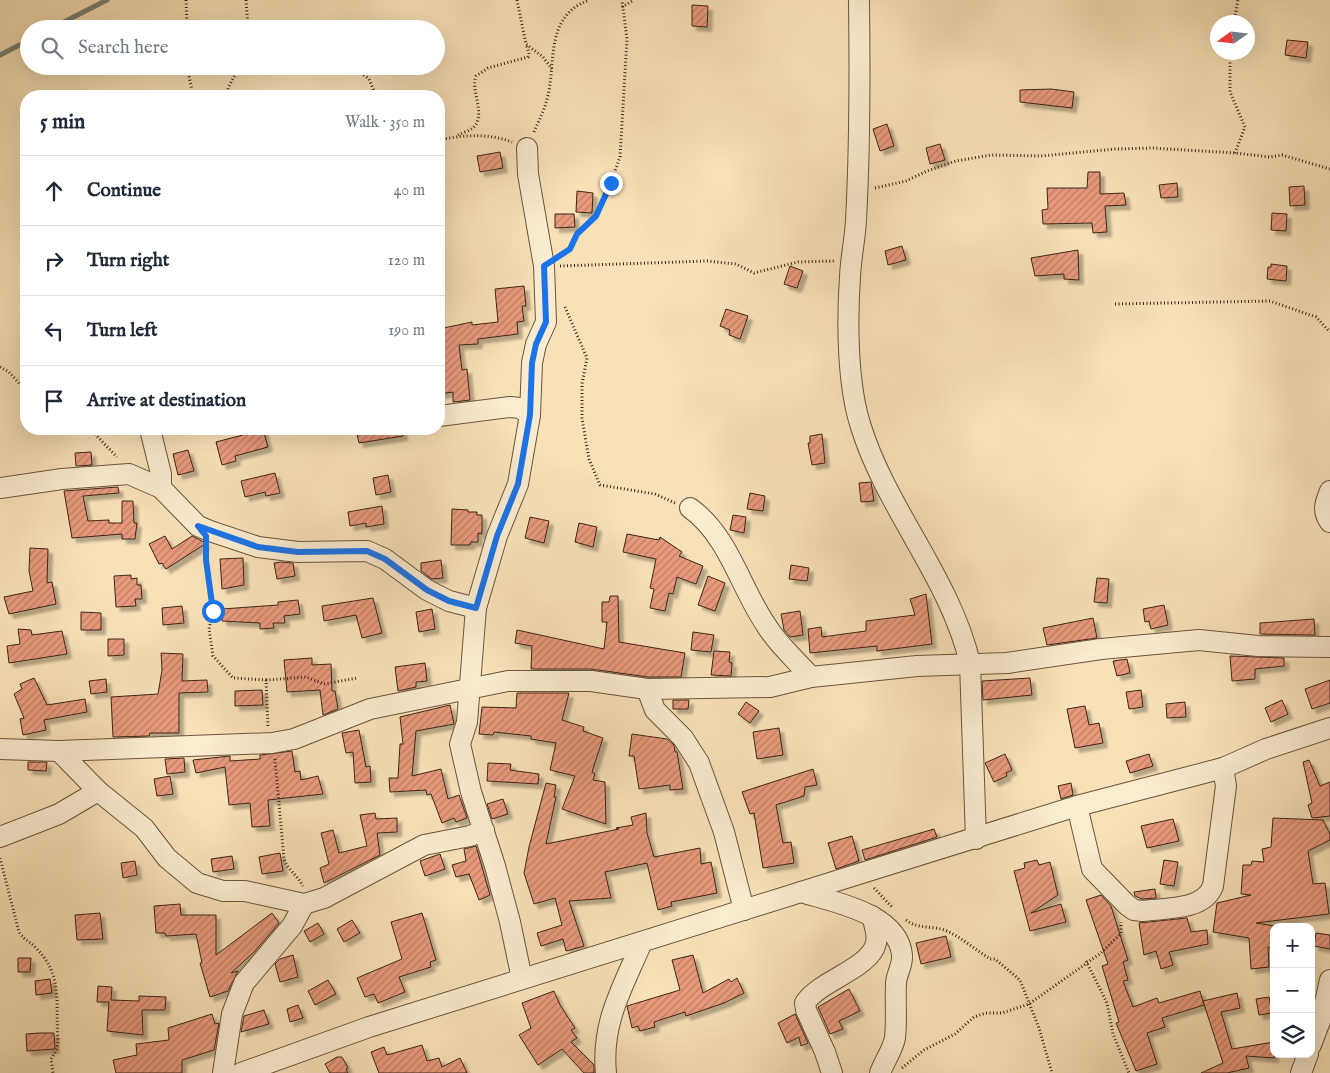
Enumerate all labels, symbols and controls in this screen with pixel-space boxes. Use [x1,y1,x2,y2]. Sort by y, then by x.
north arrow [1210,15,1255,60]
search box [20,20,445,75]
icon: search [38,34,66,62]
text: Search here [78,36,169,60]
text: 5 min [40,109,85,136]
text: Walk · 350 m [345,113,425,133]
route end [600,172,623,195]
icon: ahead [40,177,68,205]
text: Continue [87,179,161,203]
text: 40 m [393,181,425,201]
icon: right [40,247,68,275]
text: Turn right [87,249,169,273]
text: 120 m [388,251,425,271]
icon: left [40,317,68,345]
text: Turn left [87,319,158,343]
text: 190 m [388,321,425,341]
icon: arrive [40,387,68,415]
text: Arrive at destination [87,389,246,413]
route start [202,600,225,623]
map controls [1270,923,1315,1058]
button: + [1270,923,1315,968]
button: − [1270,968,1315,1013]
button: layers [1270,1013,1315,1058]

